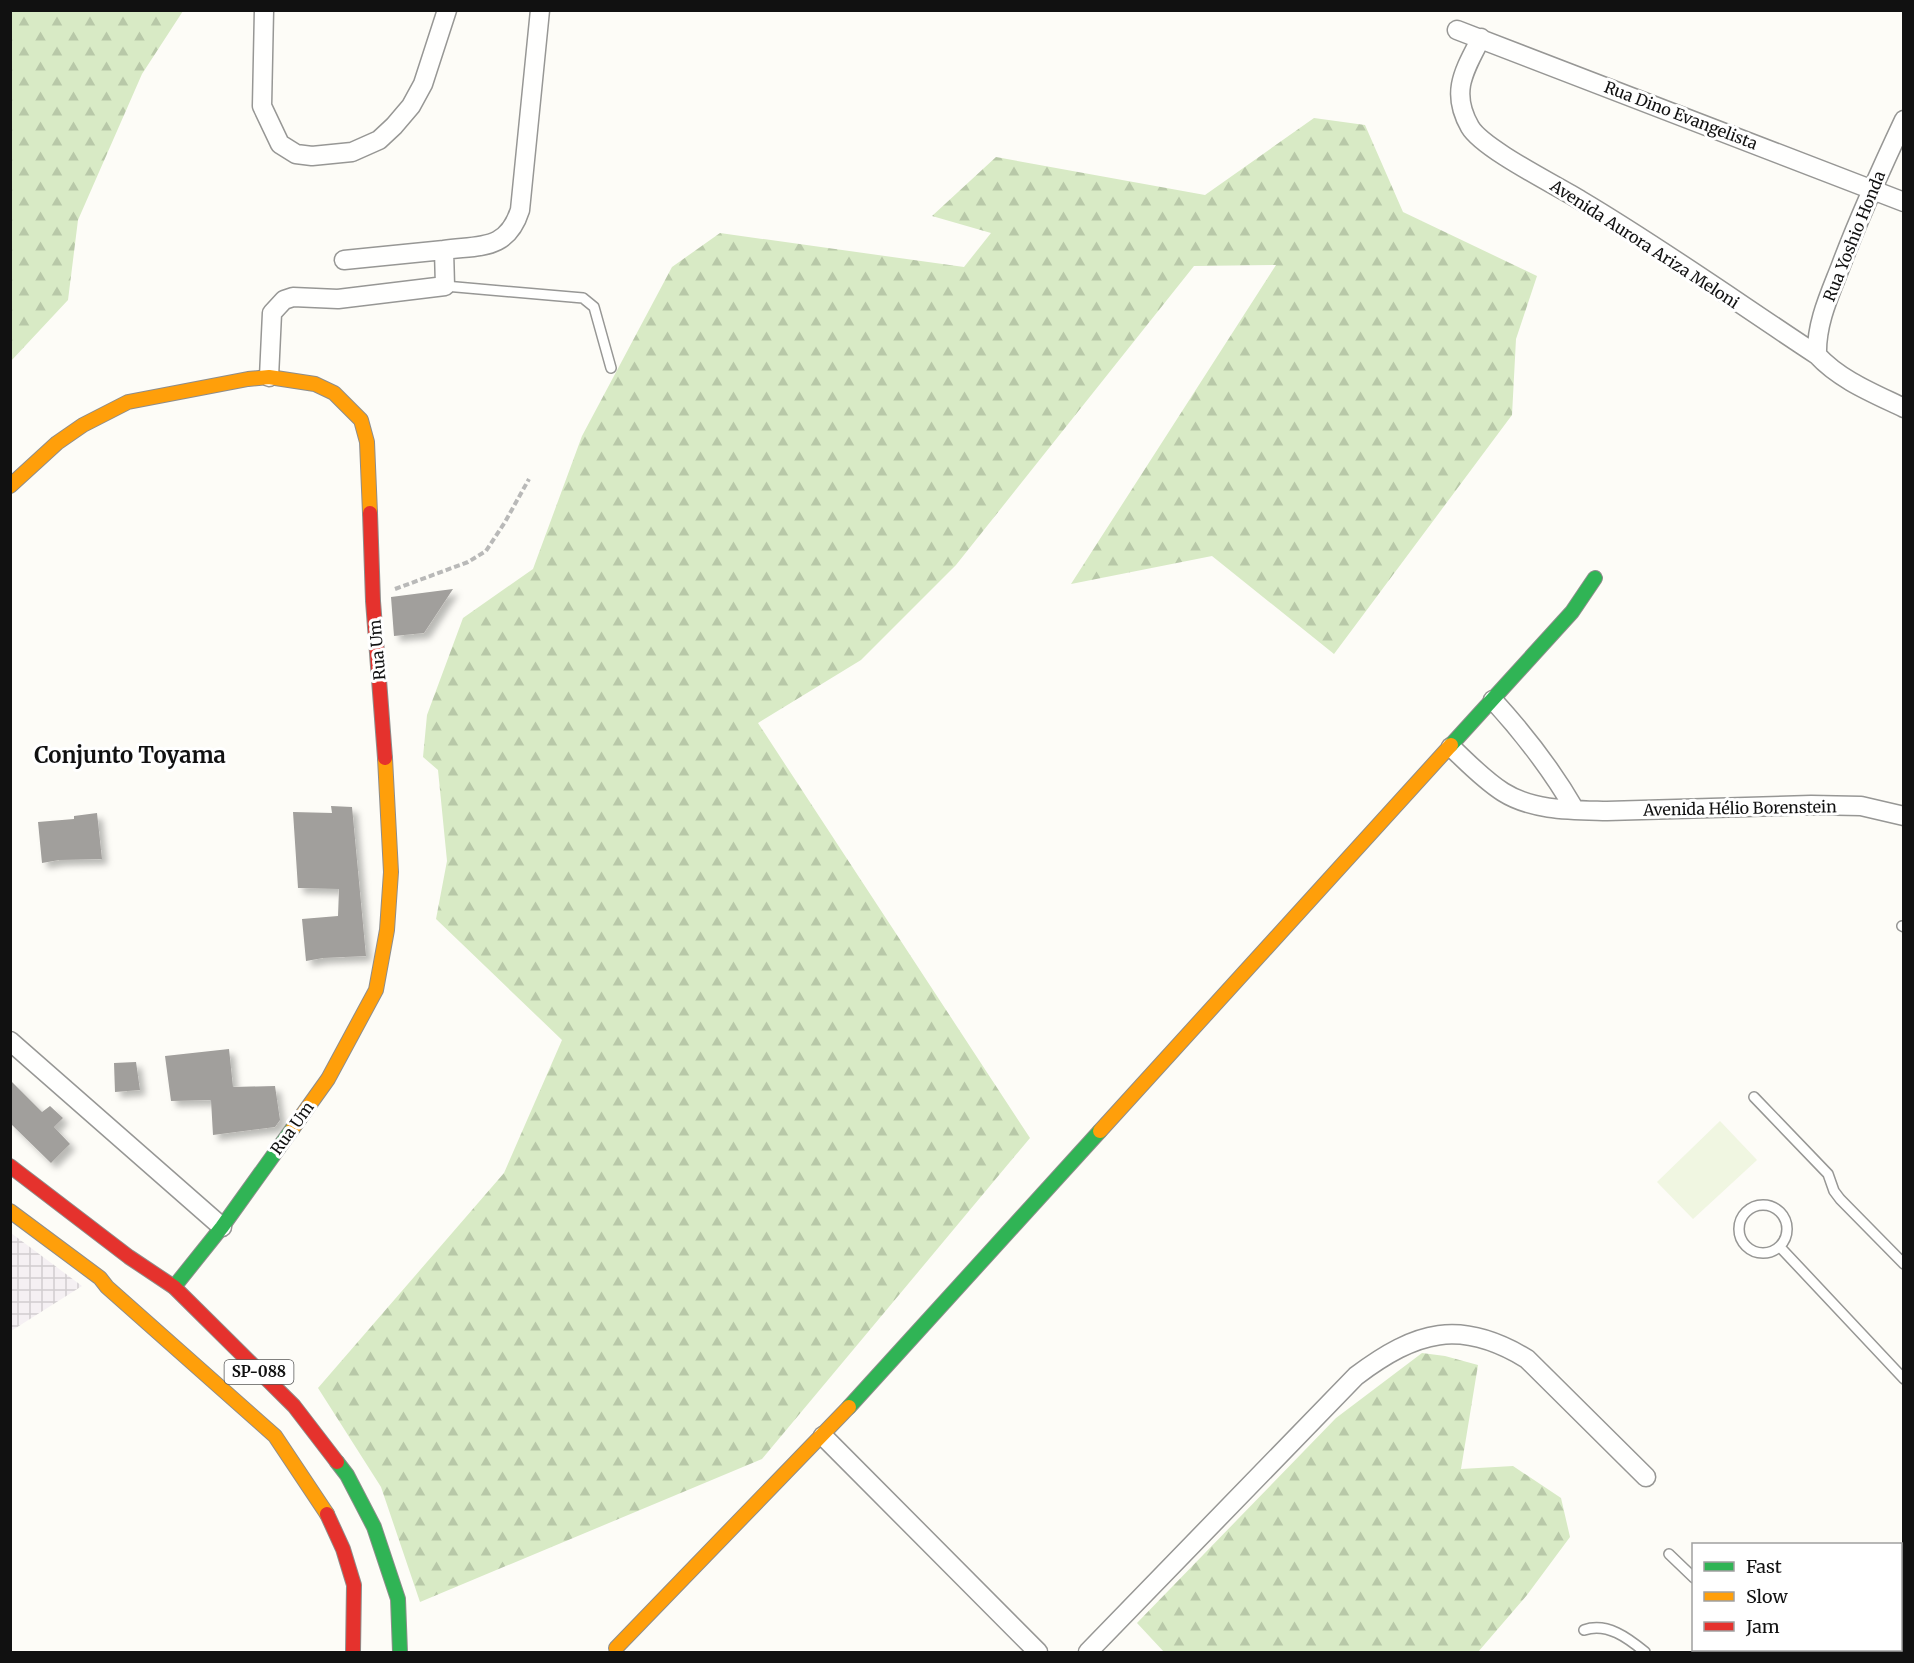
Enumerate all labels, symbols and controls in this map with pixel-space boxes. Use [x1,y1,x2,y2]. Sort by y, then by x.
street label: Rua Dino Evangelista [1601,77,1761,154]
street label: Rua Yoshio Honda [1819,167,1889,304]
street label: Avenida Aurora Ariza Meloni [1546,175,1743,313]
street label: Rua Um [364,619,390,681]
district label: Conjunto Toyama [34,741,226,769]
street label: Avenida Hélio Borenstein [1642,796,1837,820]
street label: Rua Um [266,1097,318,1158]
road number: SP-088 [224,1360,294,1384]
legend [1692,1543,1902,1651]
text: Fast [1746,1555,1782,1578]
text: Slow [1746,1585,1789,1608]
text: Jam [1745,1615,1780,1638]

